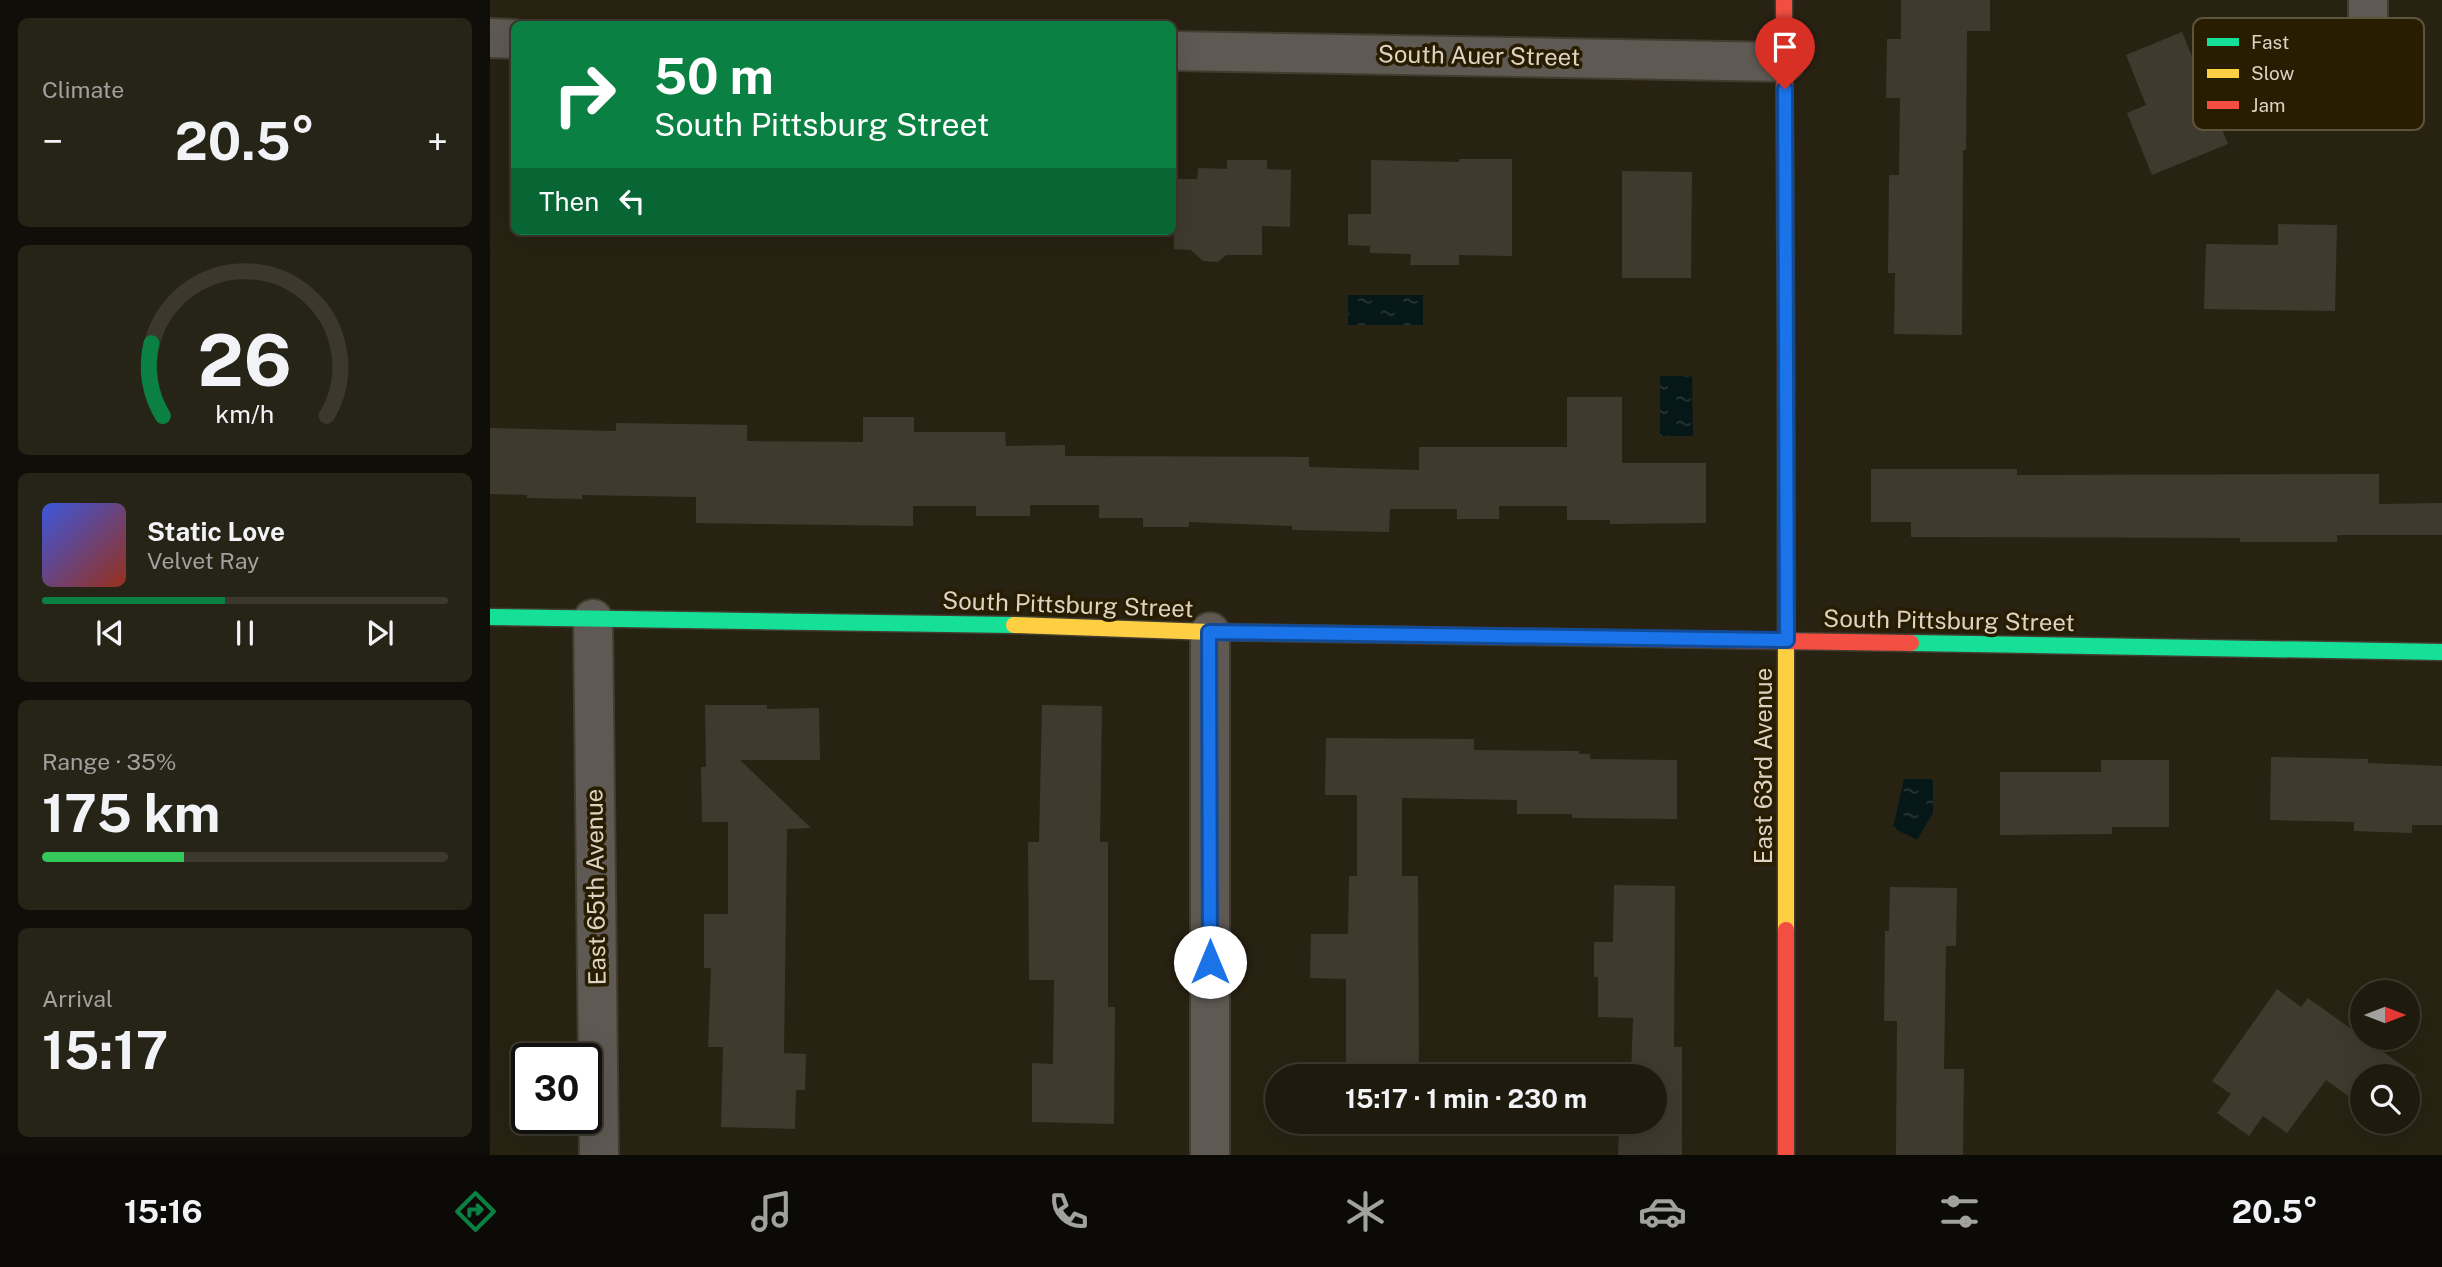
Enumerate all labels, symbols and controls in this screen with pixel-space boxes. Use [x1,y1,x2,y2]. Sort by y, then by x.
pin [1755,17,1815,89]
legend [2193,18,2424,130]
icon: arrive [1766,28,1804,66]
text: Fast [2251,31,2289,53]
street label: South Auer Street [1378,39,1580,71]
text: 50 m [654,47,774,105]
icon: right [539,49,630,140]
text: Slow [2251,62,2295,84]
text: Climate [42,76,124,103]
text: Jam [2251,94,2285,116]
text: South Pittsburg Street [654,106,989,143]
text: 20.5° [175,111,315,172]
text: − [42,119,63,164]
text: + [427,119,448,164]
icon: left [613,182,651,220]
text: Then [539,186,599,217]
text: 26 [198,318,292,403]
text: km/h [216,399,274,429]
text: Static Love [147,516,285,547]
text: Velvet Ray [147,547,259,574]
street label: South Pittsburg Street [942,586,1194,622]
street label: South Pittsburg Street [1823,604,2075,636]
icon: previous [91,614,129,652]
icon: pause [226,614,264,652]
icon: next [361,614,399,652]
street label: East 63rd Avenue [1749,668,1777,864]
text: Range · 35% [42,748,176,775]
text: 175 km [42,783,220,844]
street label: East 65th Avenue [579,788,611,986]
position arrow [1173,925,1247,999]
north arrow [2350,980,2420,1050]
map controls [2350,980,2420,1134]
text: Arrival [42,985,113,1012]
text: 15:17 [42,1020,168,1081]
speed limit sign: 30 [511,1043,602,1134]
button: search [2350,1064,2420,1134]
text: 15:17 · 1 min · 230 m [1345,1083,1587,1114]
icon: directions [451,1187,500,1236]
icon: music [747,1187,796,1236]
icon: phone [1044,1187,1093,1236]
icon: climate [1341,1187,1390,1236]
icon: car [1638,1187,1687,1236]
icon: filters [1935,1187,1984,1236]
text: 15:16 [124,1193,203,1230]
text: 20.5° [2232,1193,2318,1230]

